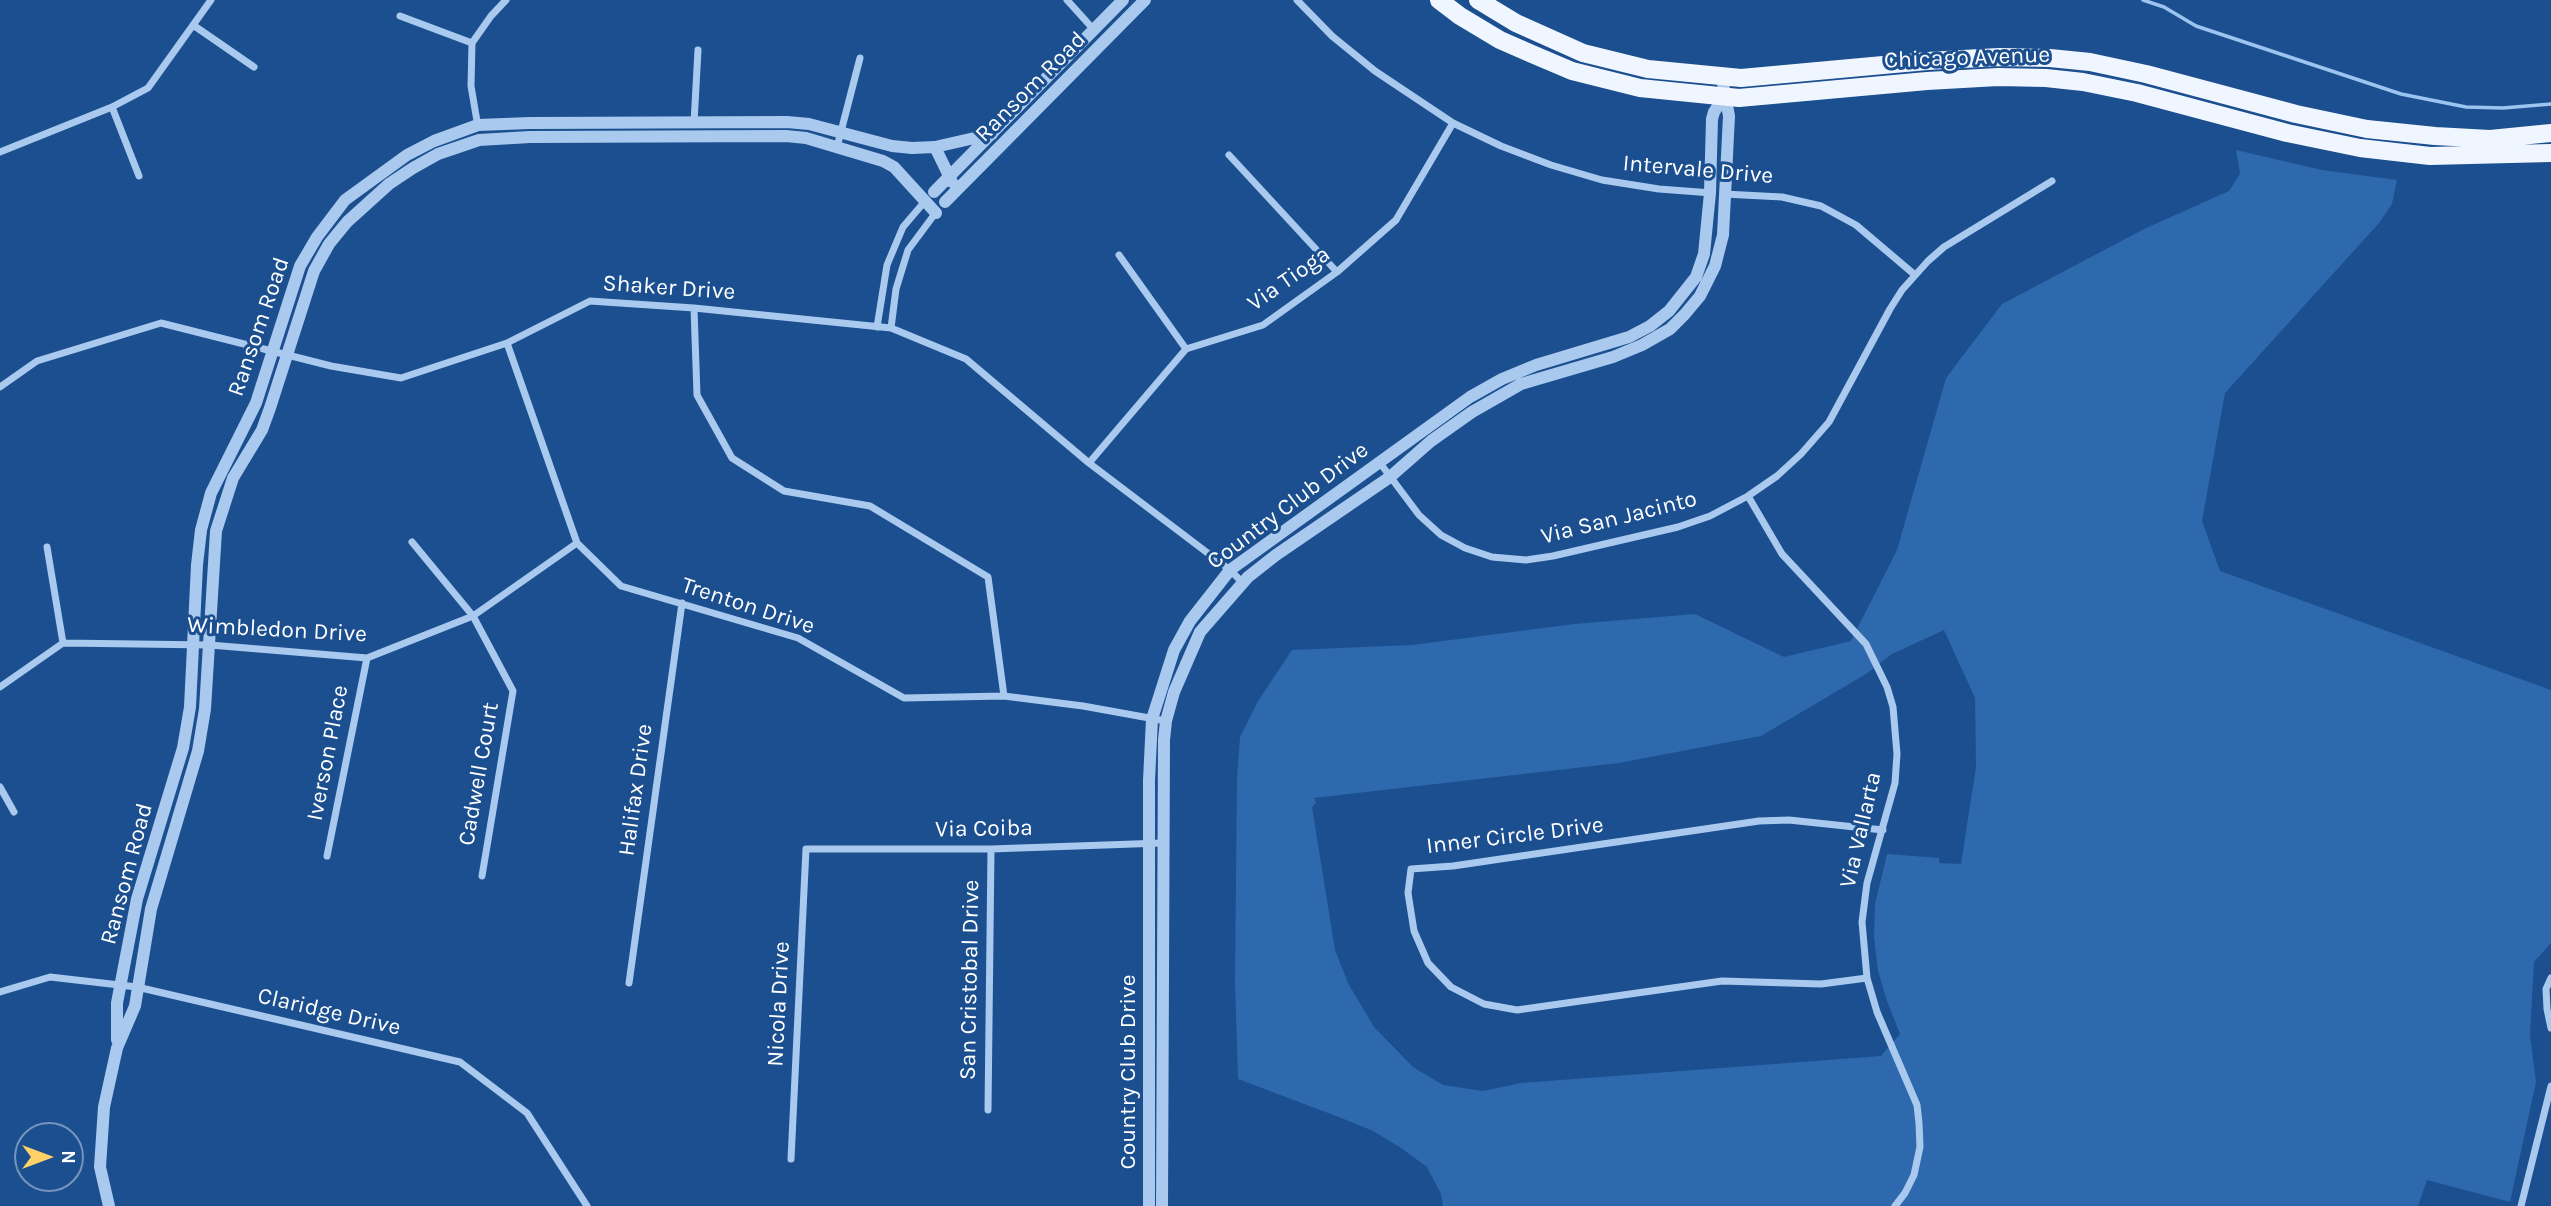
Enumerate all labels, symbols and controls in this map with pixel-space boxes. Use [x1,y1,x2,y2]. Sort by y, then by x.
street label: Ransom Road [970,26,1092,148]
street label: Chicago Avenue [1884,41,2050,75]
street label: Intervale Drive [1622,150,1774,190]
street label: Via Tioga [1242,241,1336,317]
street label: Ransom Road [222,254,296,400]
street label: Shaker Drive [602,270,736,306]
street label: Country Club Drive [1202,436,1374,576]
street label: Via San Jacinto [1538,485,1700,551]
street label: Trenton Drive [678,572,818,640]
street label: Wimbledon Drive [186,612,368,648]
street label: Iverson Place [301,683,355,823]
street label: Cadwell Court [453,700,505,848]
street label: Halifax Drive [613,722,659,858]
street label: Via Vallarta [1834,769,1888,891]
street label: Ransom Road [95,800,159,948]
street label: Inner Circle Drive [1425,811,1605,861]
street label: Via Coiba [935,814,1033,844]
street label: San Cristobal Drive [954,880,986,1080]
street label: Nicola Drive [762,941,796,1067]
street label: Country Club Drive [1114,975,1142,1169]
street label: Claridge Drive [255,982,403,1042]
north arrow [14,1122,84,1192]
text: N [57,1150,79,1164]

